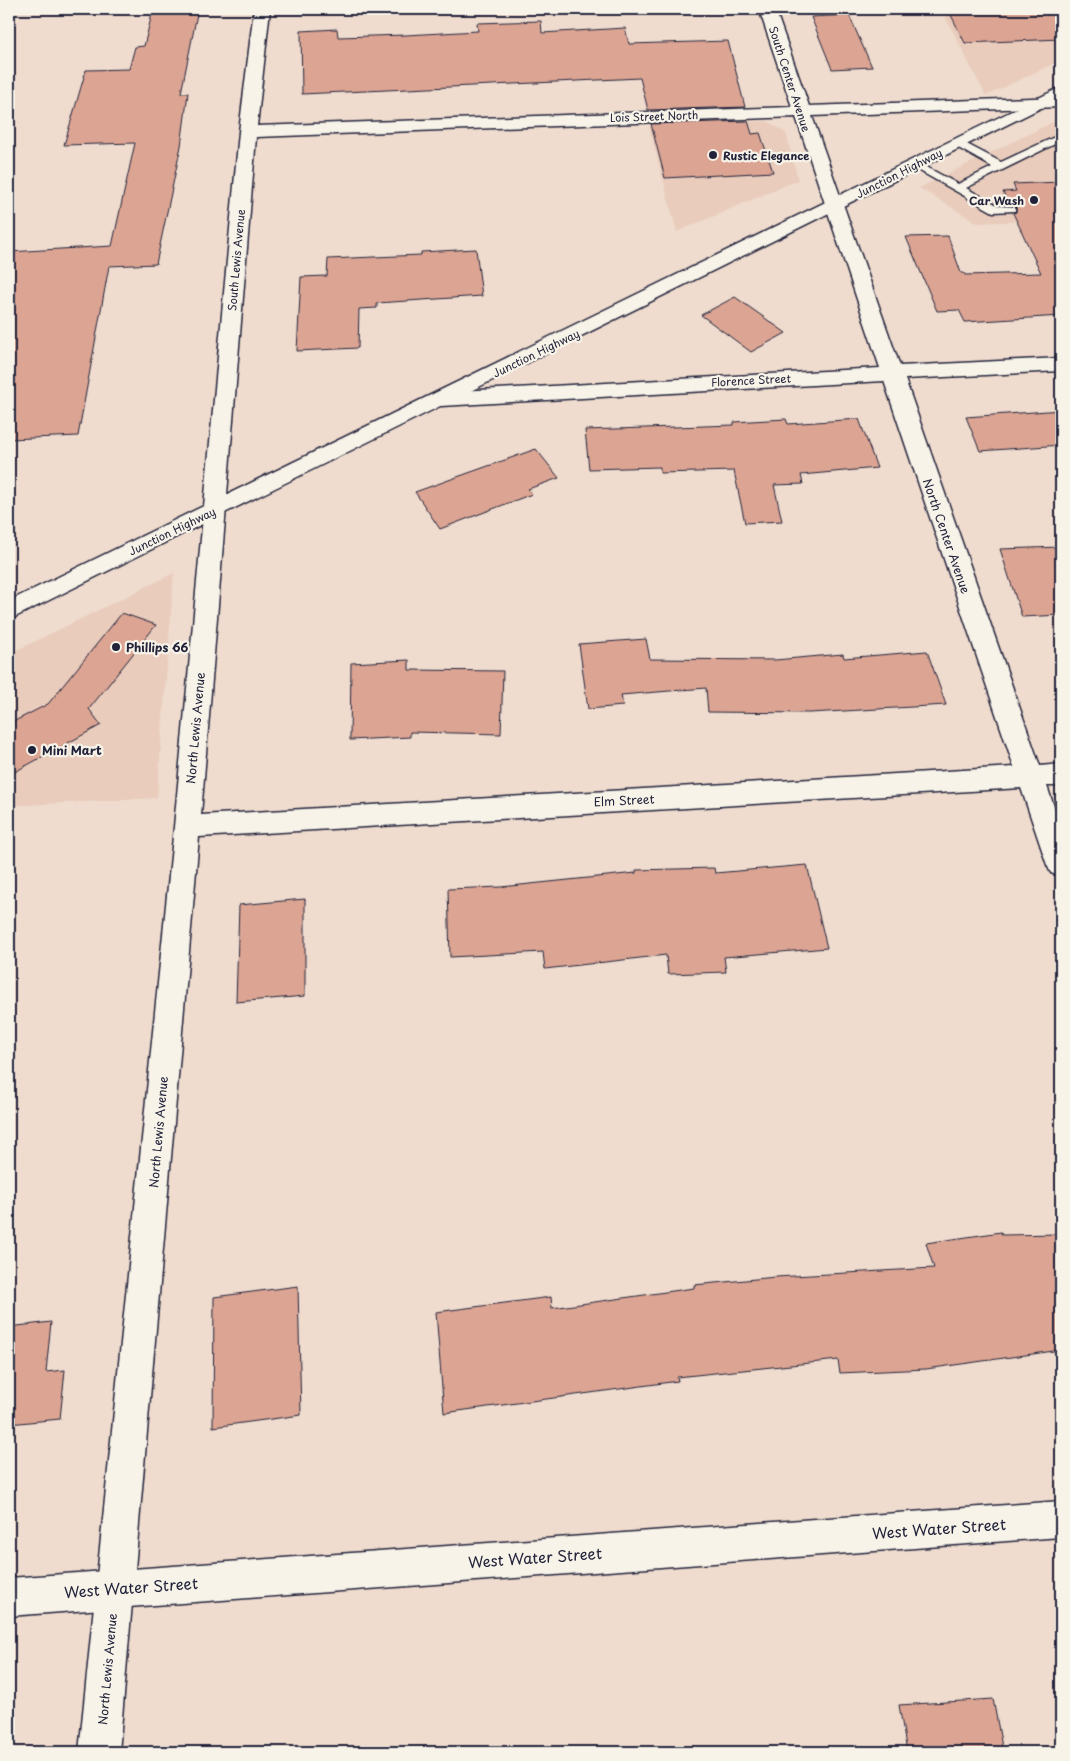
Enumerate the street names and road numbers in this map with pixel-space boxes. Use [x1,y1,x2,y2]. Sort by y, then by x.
street label: South Center Avenue [765,24,815,134]
street label: Lois Street North [610,106,698,126]
street label: Junction Highway [853,144,945,202]
street label: South Lewis Avenue [223,208,249,312]
street label: Junction Highway [490,325,582,381]
street label: Florence Street [711,369,792,391]
street label: North Center Avenue [919,476,975,596]
street label: Junction Highway [126,503,218,559]
street label: North Lewis Avenue [181,671,209,785]
street label: Elm Street [593,789,655,811]
street label: North Lewis Avenue [144,1075,172,1189]
street label: West Water Street [871,1512,1007,1544]
street label: West Water Street [467,1541,603,1573]
street label: West Water Street [63,1571,199,1603]
street label: North Lewis Avenue [93,1612,121,1726]

